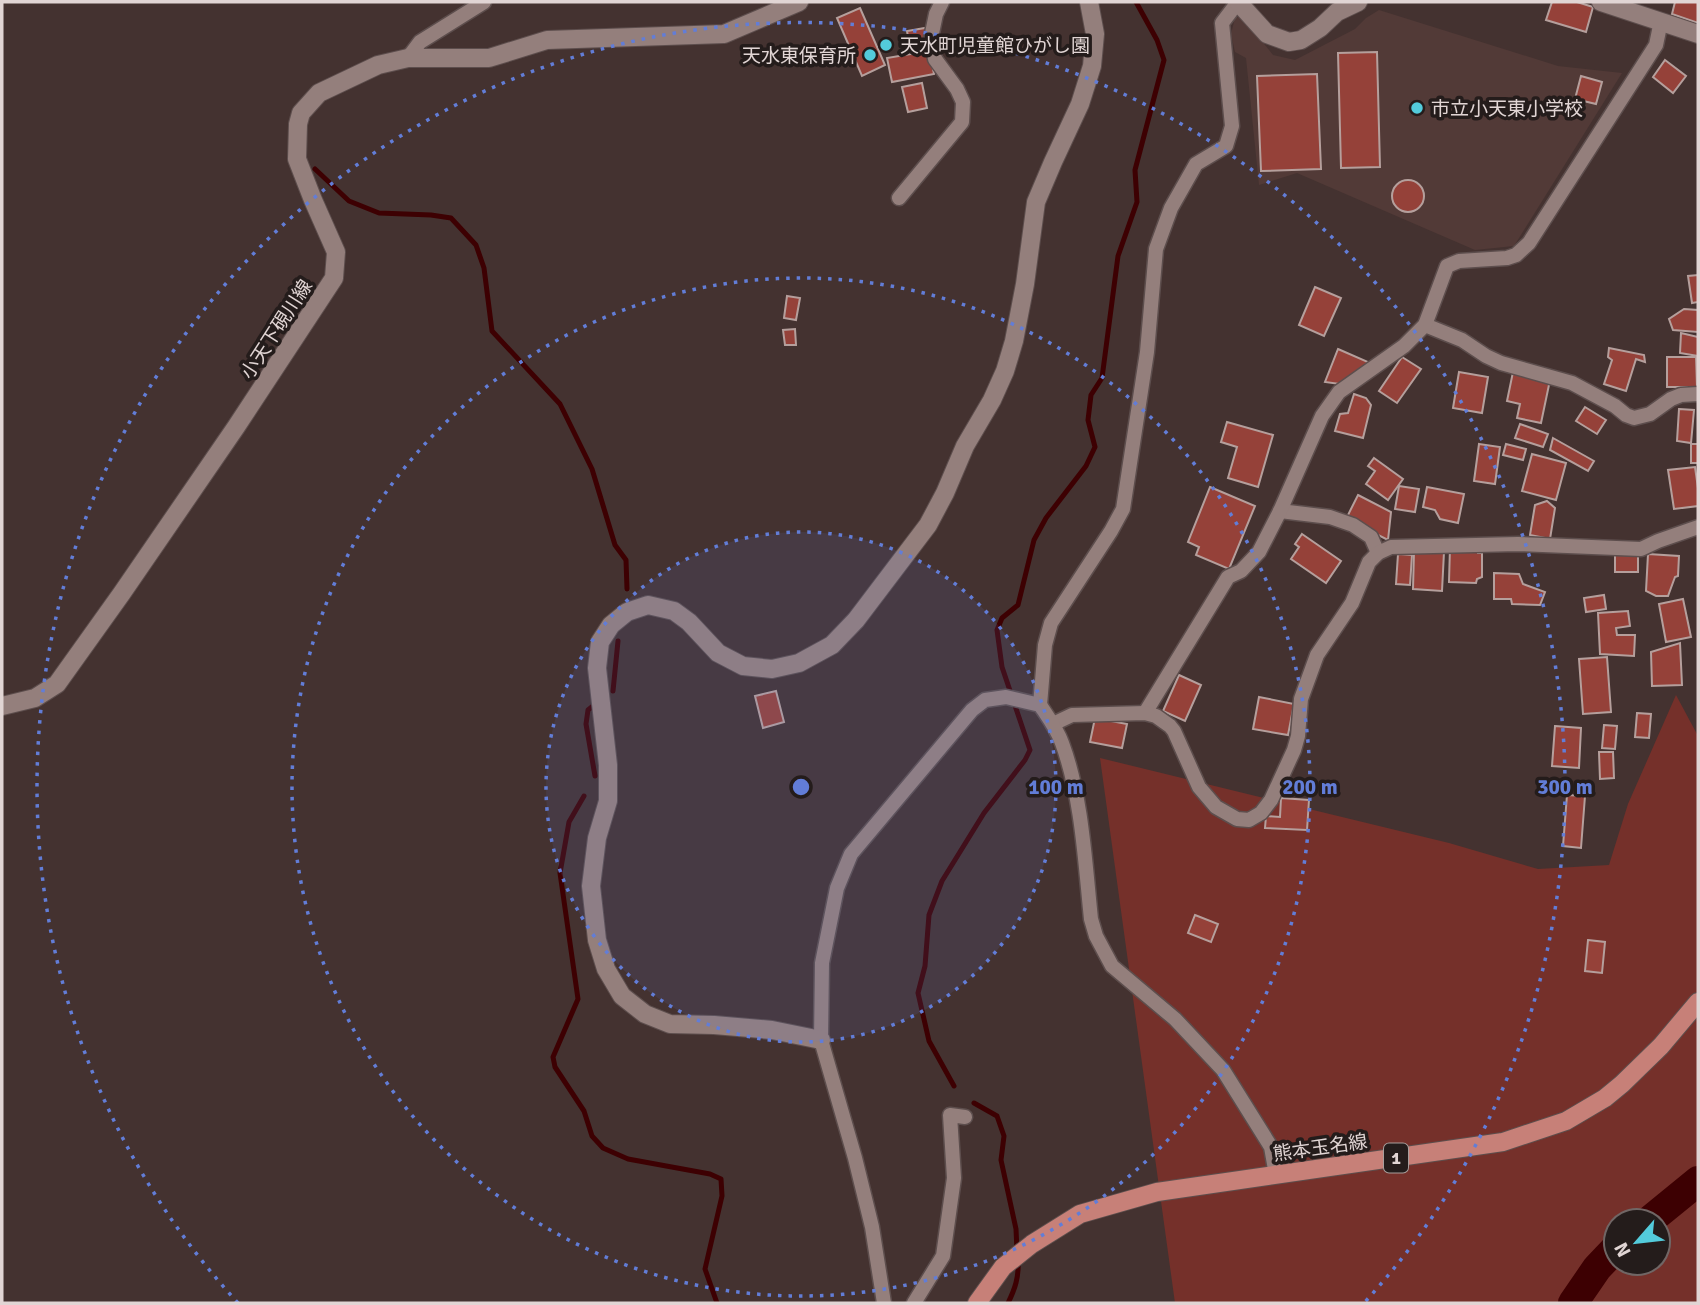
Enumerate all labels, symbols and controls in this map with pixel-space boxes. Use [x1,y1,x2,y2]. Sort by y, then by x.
place label: 天水町児童館ひがし園 [900,34,1090,58]
marker: 天水町児童館ひがし園 [878,37,894,53]
place label: 天水東保育所 [742,44,856,68]
marker: 天水東保育所 [862,47,878,63]
place label: 市立小天東小学校 [1431,97,1583,121]
marker: 市立小天東小学校 [1409,100,1425,116]
street label: 小天下硯川線 [236,275,318,384]
text: 100 m [1028,774,1084,800]
text: 200 m [1282,774,1338,800]
text: 300 m [1537,774,1593,800]
centre of rings [789,775,813,799]
street label: 熊本玉名線 [1271,1129,1369,1166]
road number: 1 [1384,1143,1408,1172]
north arrow [1602,1207,1672,1277]
text: N [1609,1238,1637,1261]

